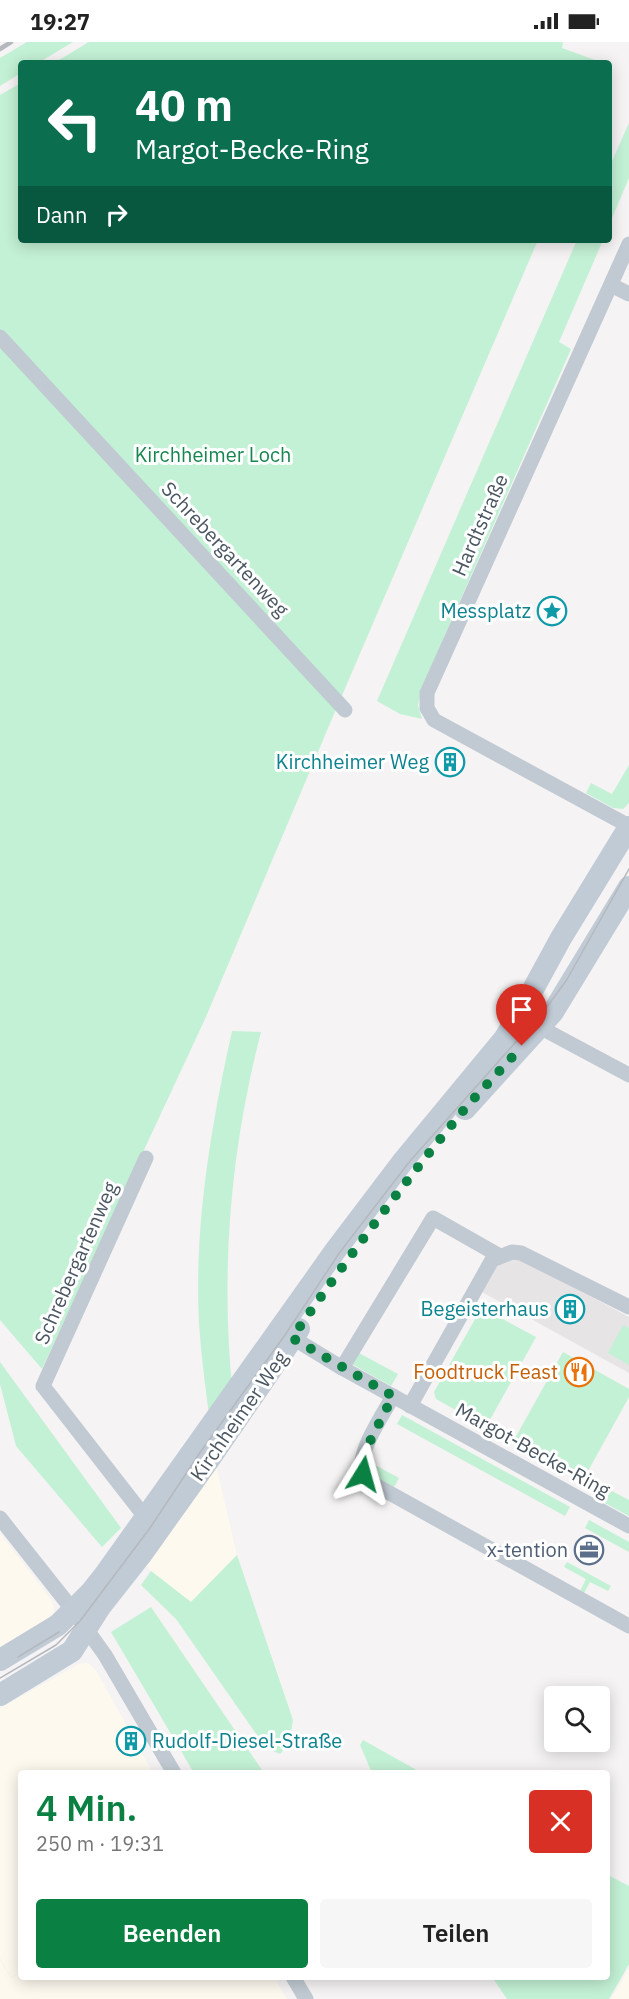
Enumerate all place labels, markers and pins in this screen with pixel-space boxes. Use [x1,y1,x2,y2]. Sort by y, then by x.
place icon: Messplatz [536,595,568,627]
place label: Messplatz [440,597,531,624]
building icon: Kirchheimer Weg [434,746,466,778]
place label: Kirchheimer Weg [276,748,429,775]
pin [496,984,547,1046]
building icon: Begeisterhaus [554,1293,586,1325]
place label: Begeisterhaus [421,1295,549,1322]
restaurant icon: Foodtruck Feast [563,1356,595,1388]
place label: Foodtruck Feast [413,1358,558,1385]
office icon: x-tention [573,1534,605,1566]
place label: x-tention [487,1536,568,1563]
building icon: Rudolf-Diesel-Straße [115,1725,147,1757]
place label: Rudolf-Diesel-Straße [152,1727,342,1754]

